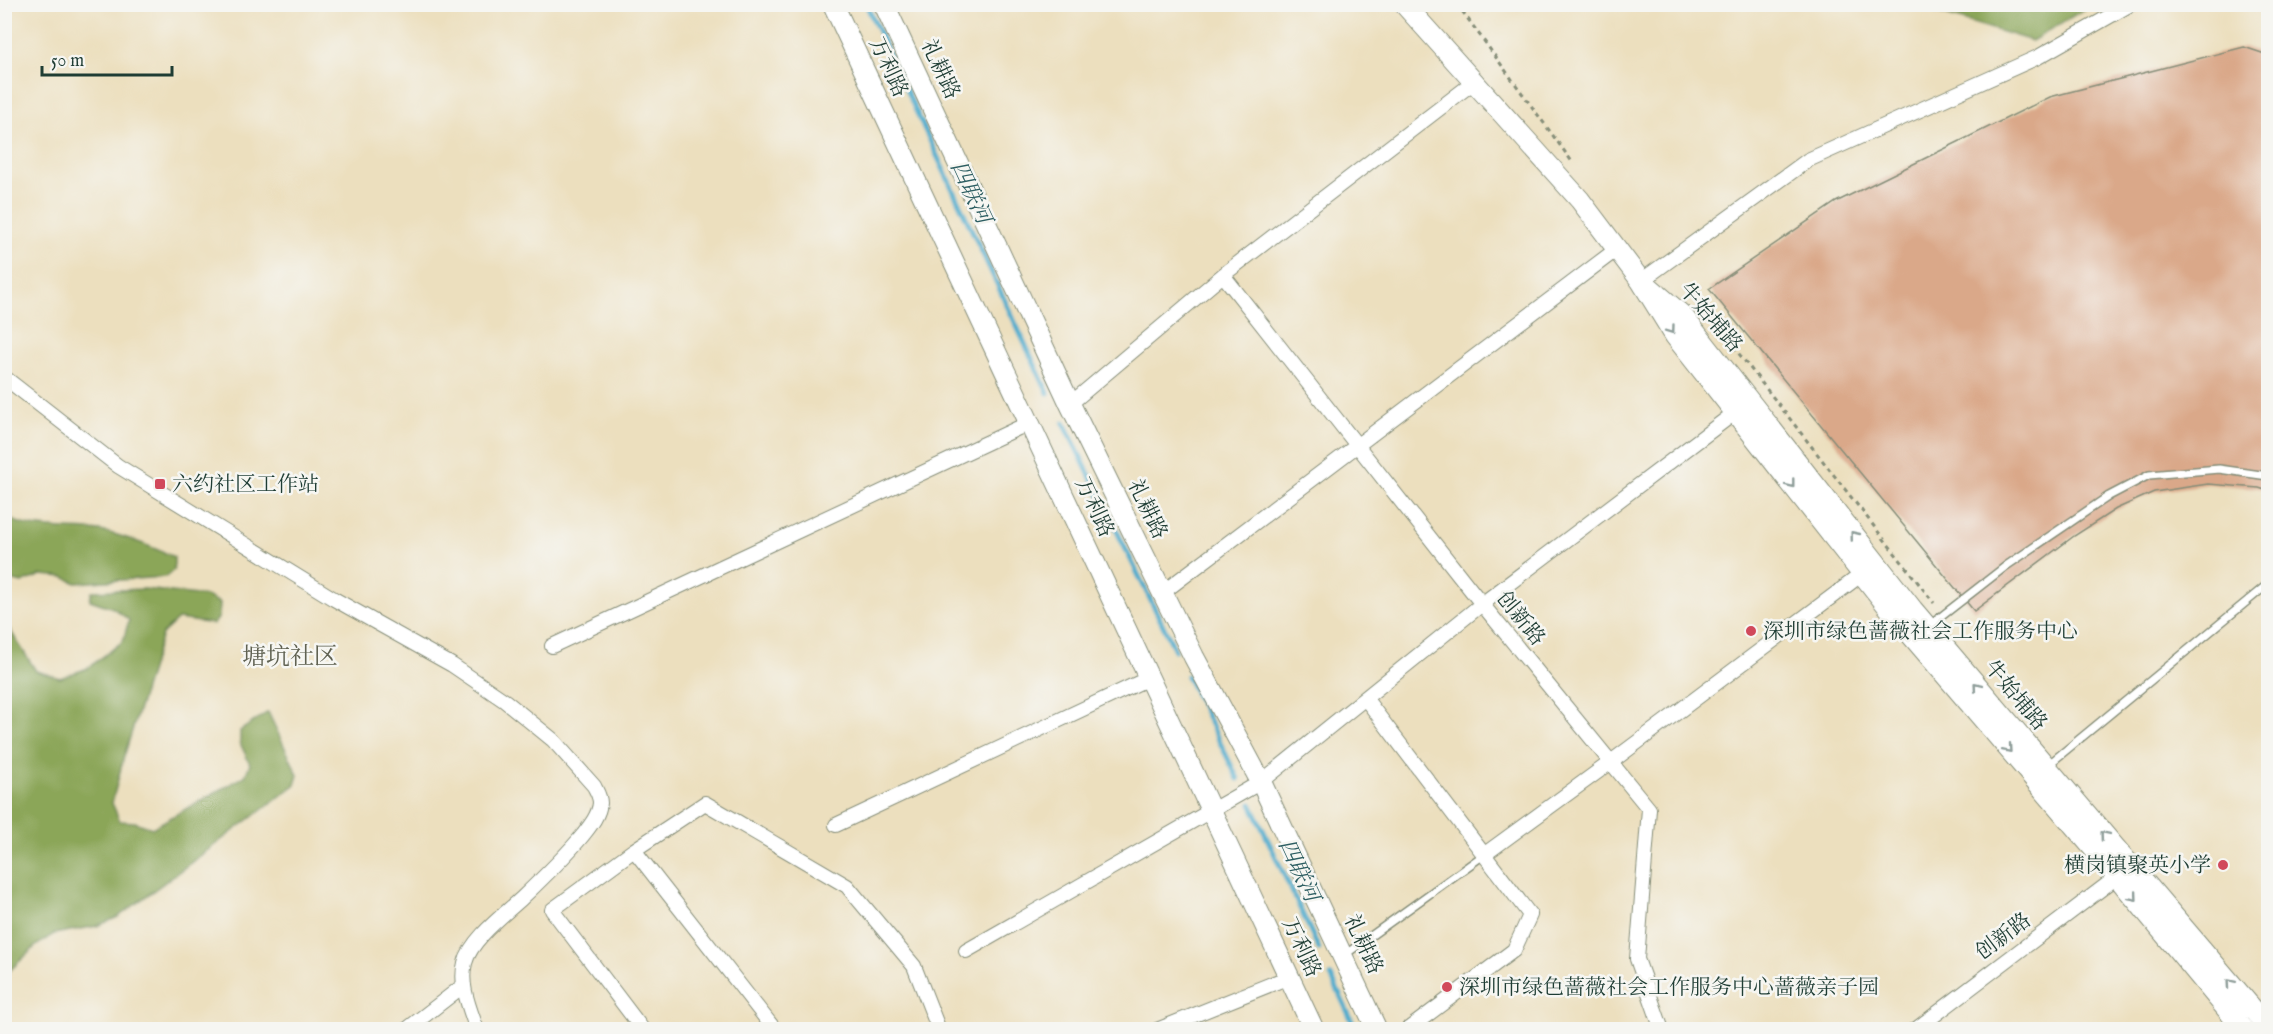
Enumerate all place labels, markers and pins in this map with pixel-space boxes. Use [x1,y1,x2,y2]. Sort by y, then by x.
place label: 六约社区工作站 [172,472,319,499]
marker: 六约社区工作站 [153,477,167,491]
place label: 深圳市绿色蔷薇社会工作服务中心 [1763,619,2078,646]
marker: 深圳市绿色蔷薇社会工作服务中心 [1744,624,1758,638]
place label: 横岗镇聚英小学 [2064,853,2211,880]
marker: 横岗镇聚英小学 [2216,858,2230,872]
place label: 深圳市绿色蔷薇社会工作服务中心蔷薇亲子园 [1459,975,1879,1002]
marker: 深圳市绿色蔷薇社会工作服务中心蔷薇亲子园 [1440,980,1454,994]

